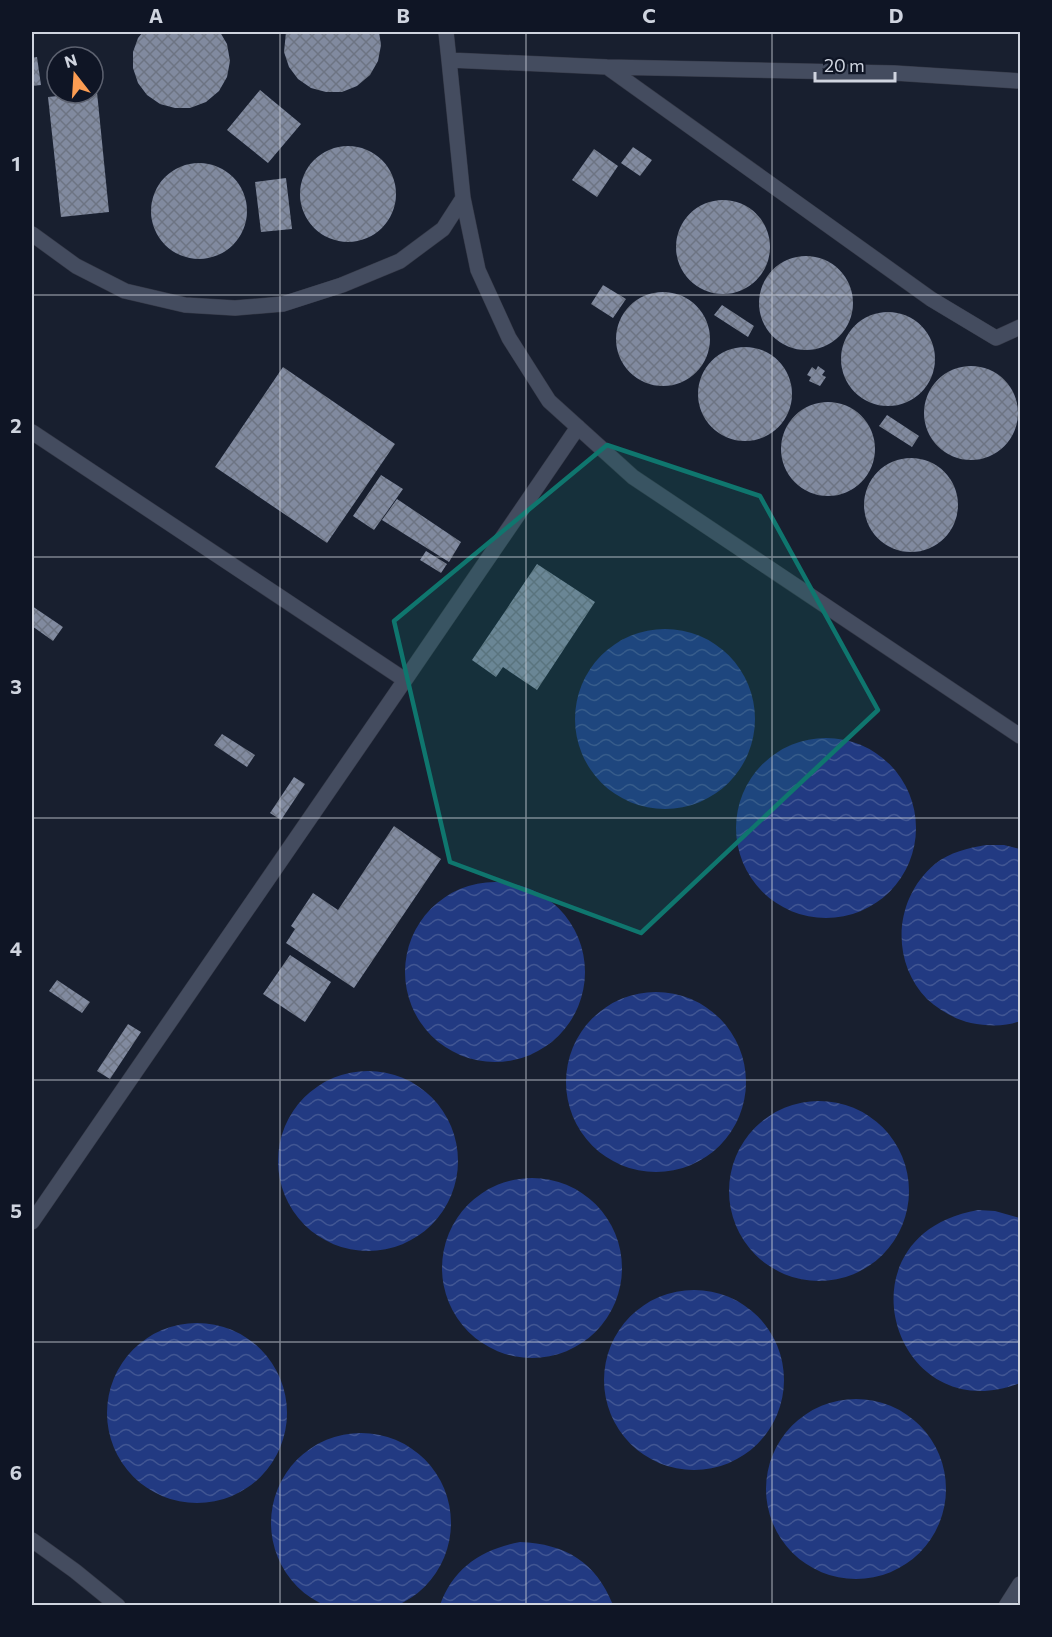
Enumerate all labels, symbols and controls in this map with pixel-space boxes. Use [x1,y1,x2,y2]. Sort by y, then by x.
text: A [149,3,163,27]
text: B [396,3,410,27]
text: C [642,3,656,27]
text: D [889,3,903,27]
north arrow [45,45,105,105]
scale bar [815,45,894,83]
text: N [62,49,79,71]
text: 20 m [824,54,865,76]
text: 1 [11,151,21,175]
text: 2 [10,413,22,437]
text: 3 [10,674,22,698]
text: 4 [10,936,22,960]
text: 5 [10,1198,22,1222]
text: 6 [10,1460,22,1484]

